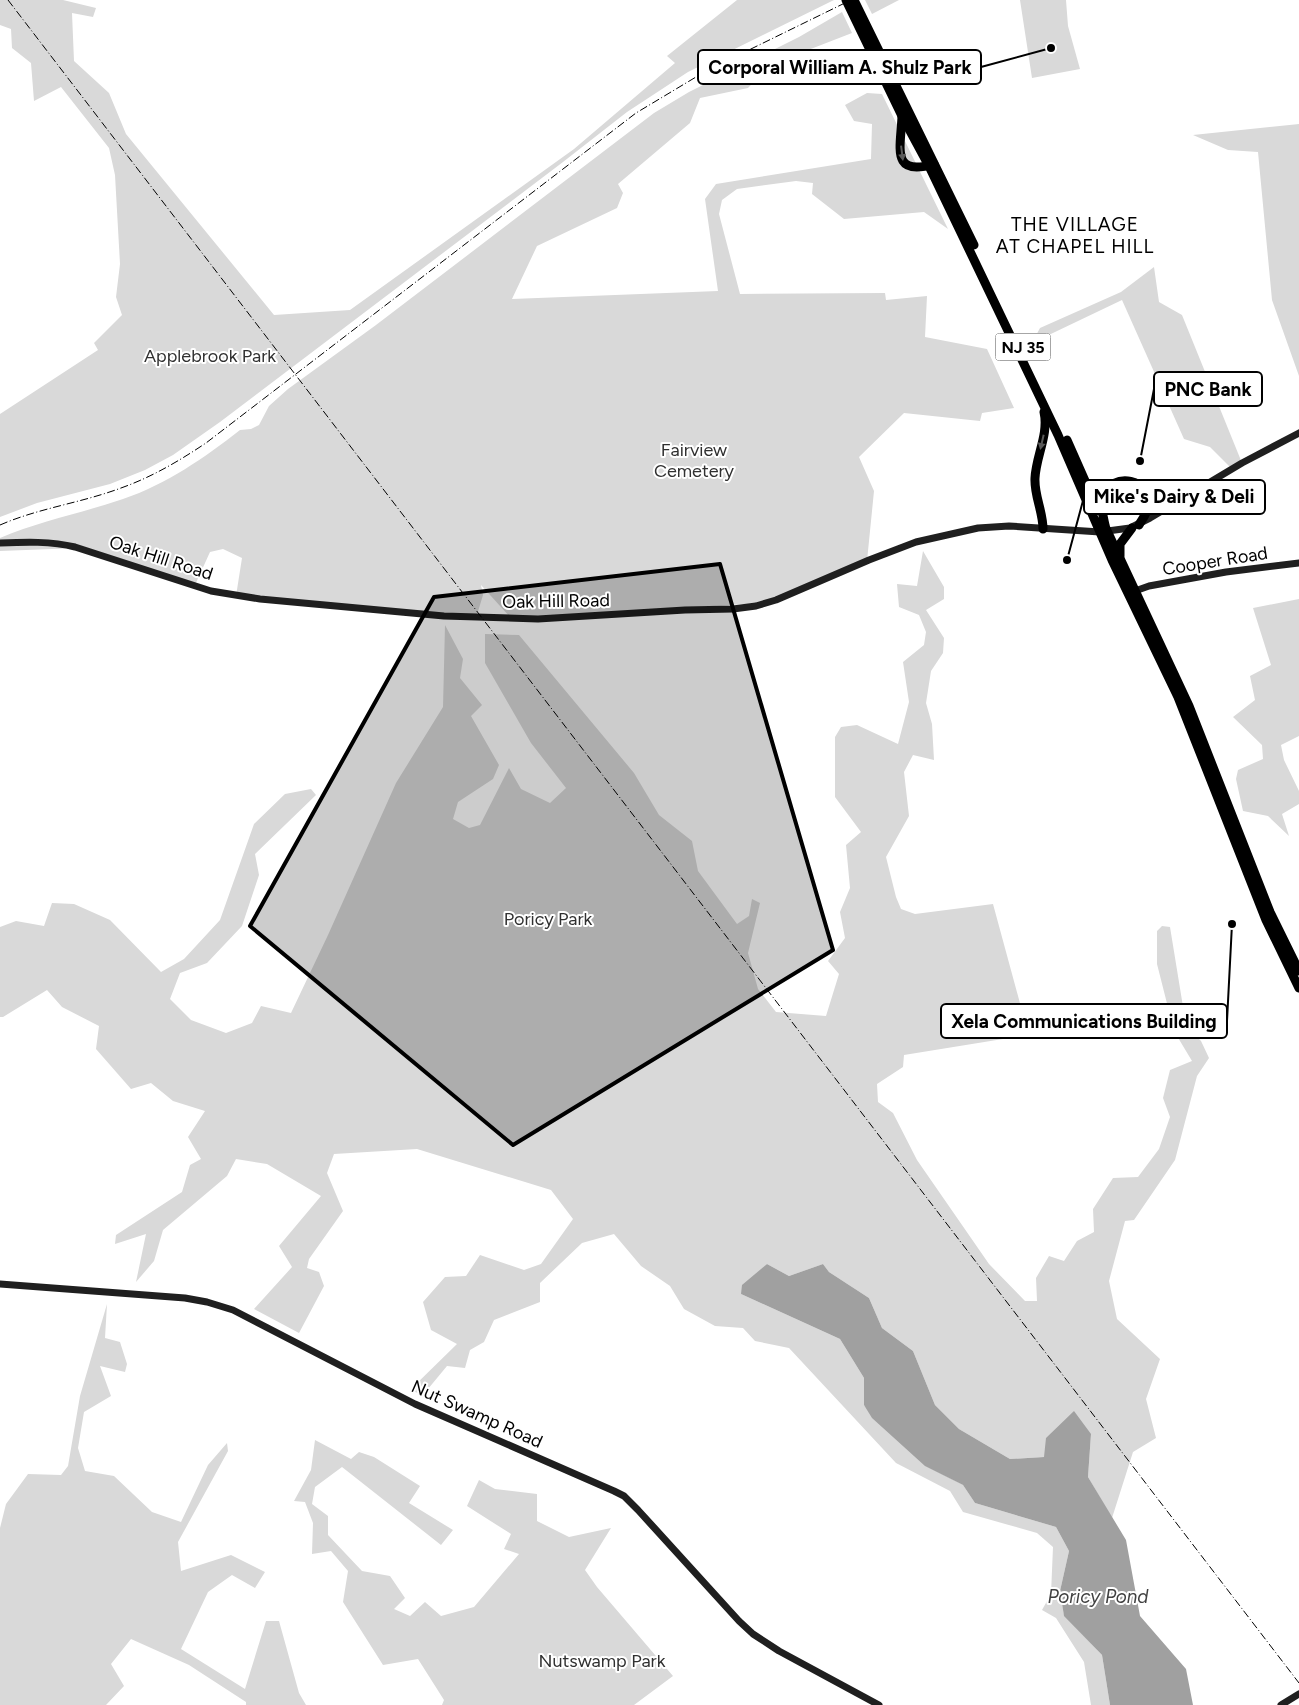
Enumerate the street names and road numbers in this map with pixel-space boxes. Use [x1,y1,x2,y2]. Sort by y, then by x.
road number: NJ 35 [996,334,1050,361]
street label: Oak Hill Road [106,531,216,585]
street label: Cooper Road [1161,542,1269,580]
street label: Oak Hill Road [502,589,610,613]
street label: Nut Swamp Road [408,1375,546,1453]

